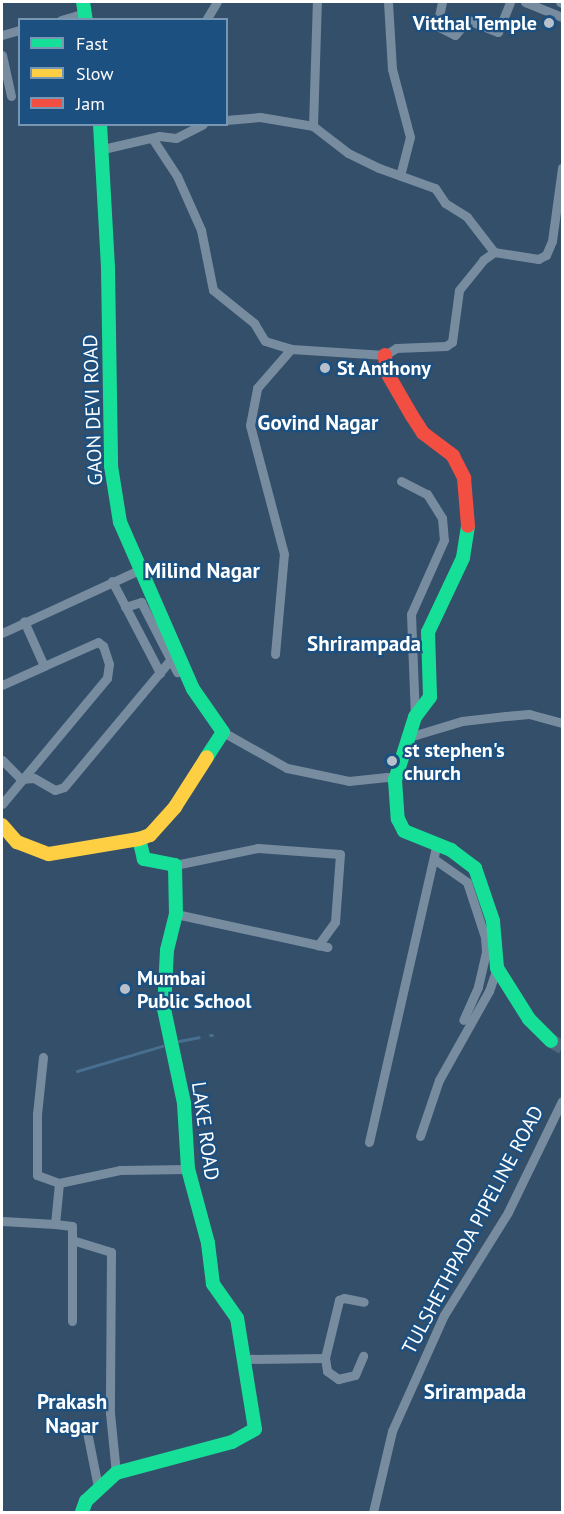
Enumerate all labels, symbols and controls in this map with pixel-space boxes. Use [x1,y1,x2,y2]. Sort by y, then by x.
place label: Vitthal Temple [412,11,537,35]
marker: Vitthal Temple [542,16,556,30]
legend [18,18,228,126]
text: Fast [76,32,108,55]
text: Slow [76,62,114,85]
text: Jam [76,92,105,115]
street label: GAON DEVI ROAD [78,334,108,486]
place label: St Anthony [337,356,432,380]
marker: St Anthony [318,361,332,375]
district label: Govind Nagar [258,410,378,436]
district label: Milind Nagar [144,558,260,584]
district label: Shrirampada [307,631,421,657]
place label: st stephen's church [404,738,505,785]
marker: st stephen's church [385,754,399,768]
place label: Mumbai Public School [137,966,252,1013]
marker: Mumbai Public School [118,982,132,996]
street label: LAKE ROAD [186,1080,224,1182]
street label: TULSHETHPADA PIPELINE ROAD [397,1101,549,1359]
district label: Srirampada [424,1379,526,1405]
district label: Prakash Nagar [37,1389,107,1439]

